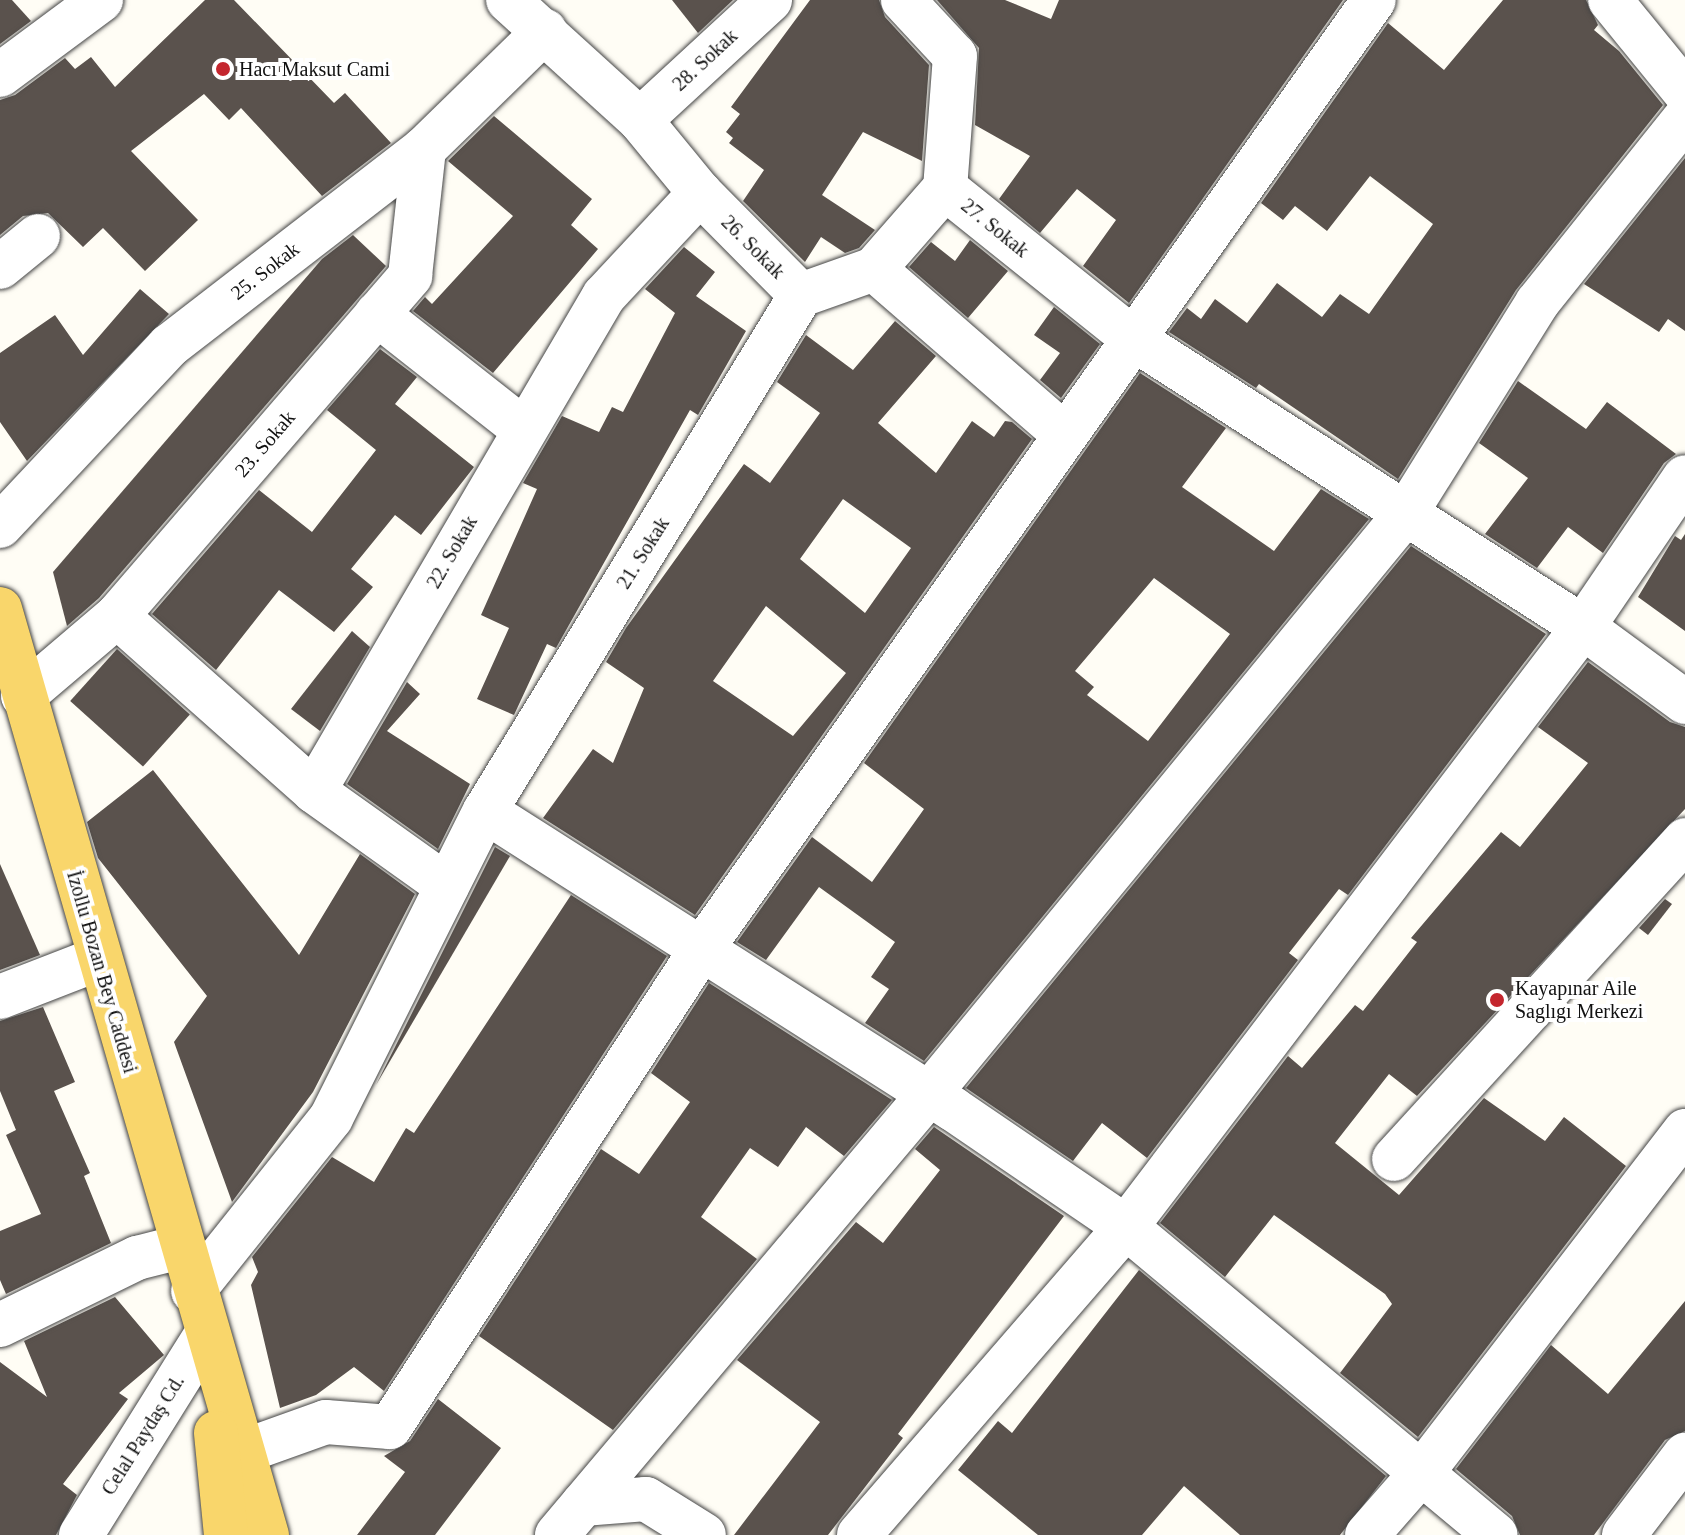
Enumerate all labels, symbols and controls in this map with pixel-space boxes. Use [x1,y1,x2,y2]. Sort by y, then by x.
street label: 28. Sokak [668,24,742,96]
place label: Hacı Maksut Cami [239,57,390,81]
marker: Hacı Maksut Cami [214,60,232,78]
street label: 27. Sokak [956,194,1034,262]
street label: 26. Sokak [716,210,790,284]
street label: 25. Sokak [226,237,304,305]
street label: 23. Sokak [230,406,300,482]
street label: 22. Sokak [422,511,482,593]
street label: 21. Sokak [612,513,674,593]
street label: İzollu Bozan Bey Caddesi [62,868,142,1076]
place label: Kayapınar Aile Saglıgı Merkezi [1515,976,1643,1023]
marker: Kayapınar Aile Saglıgı Merkezi [1486,989,1508,1011]
street label: Celal Paydaş Cd. [96,1370,190,1500]

